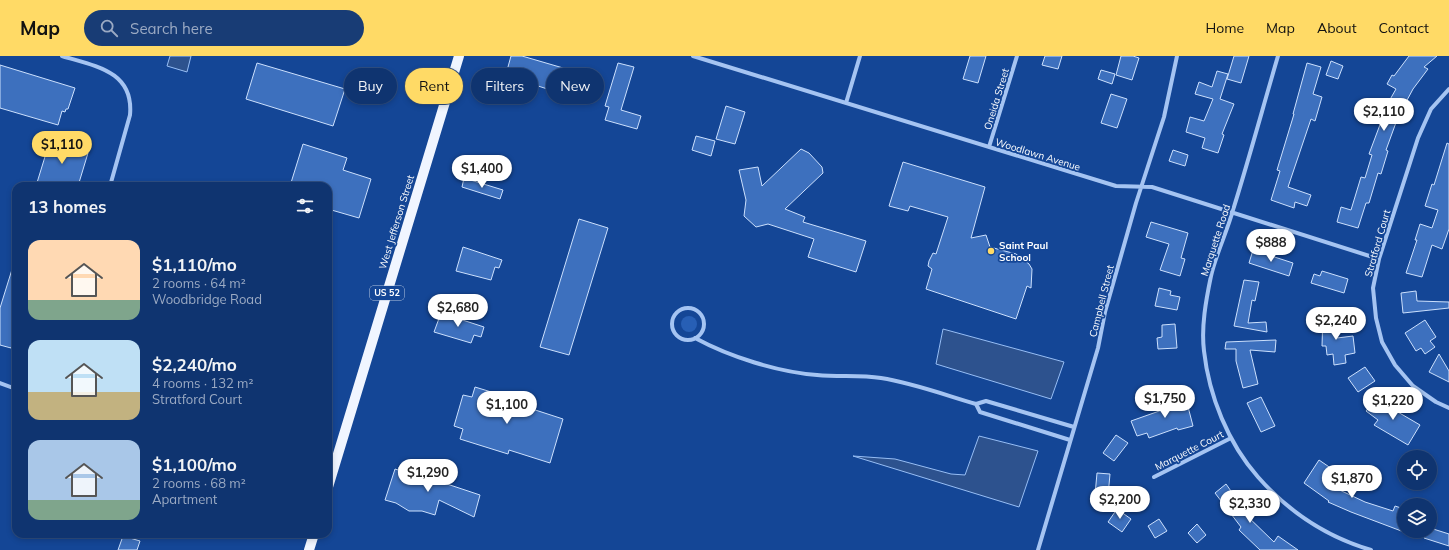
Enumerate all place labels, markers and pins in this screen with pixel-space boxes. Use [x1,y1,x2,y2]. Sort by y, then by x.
pin: $2,110 [1351,98,1417,132]
pin: $1,110 [29,131,95,165]
pin: $1,400 [449,155,515,189]
pin: $888 [1247,229,1295,263]
place label: Saint Paul School [999,239,1048,264]
marker: Saint Paul School [986,246,996,256]
pin: $2,680 [425,294,491,328]
pin: $2,240 [1303,307,1369,341]
pin: $1,750 [1132,385,1198,419]
pin: $1,220 [1360,387,1426,421]
pin: $1,100 [474,391,540,425]
pin: $1,290 [395,459,461,493]
pin: $1,870 [1319,465,1385,499]
pin: $2,200 [1087,486,1153,520]
pin: $2,330 [1217,490,1283,524]

